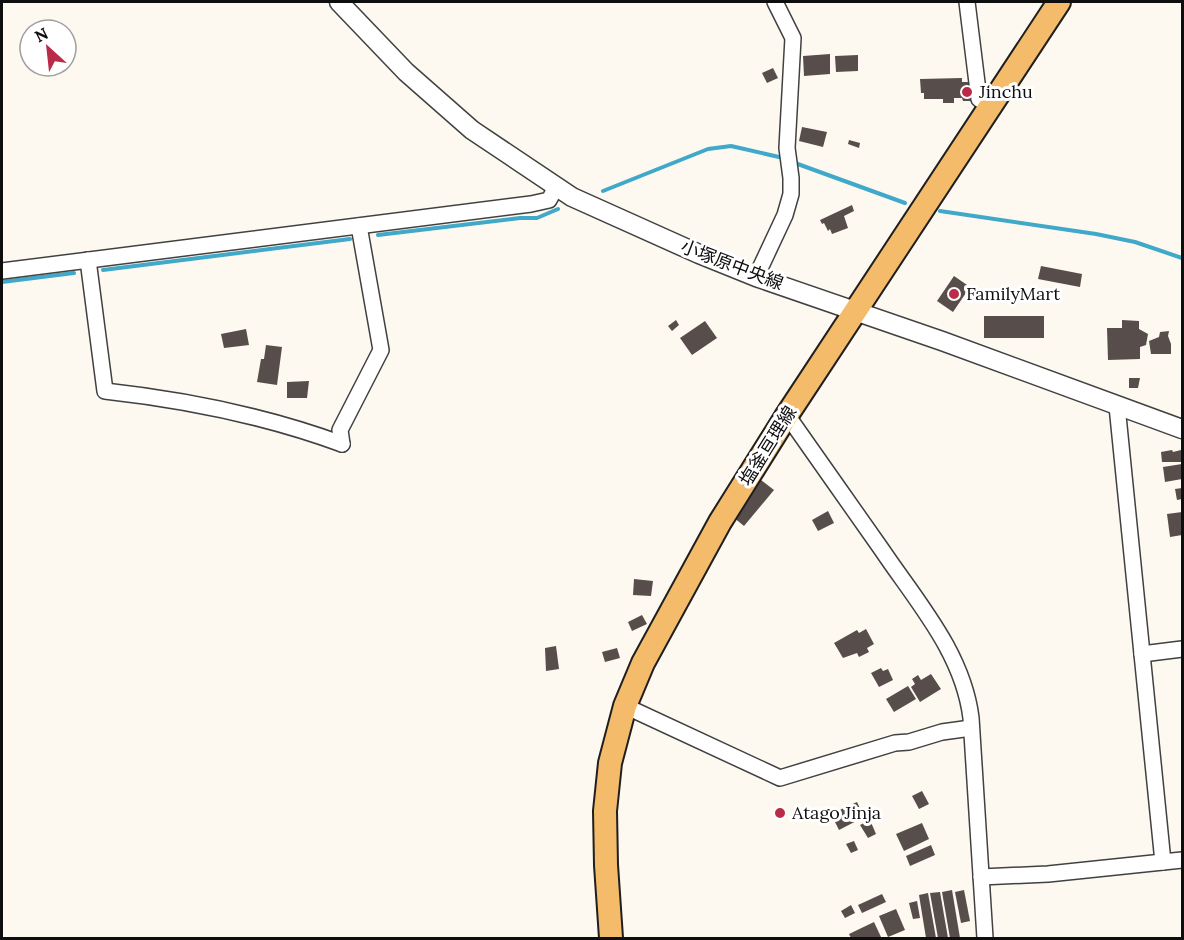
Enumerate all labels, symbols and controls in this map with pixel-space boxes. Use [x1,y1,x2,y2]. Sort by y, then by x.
north arrow [18,18,78,78]
text: N [31,23,51,46]
place label: Jinchu [978,80,1033,103]
marker: Jinchu [960,85,974,99]
street label: 小塚原中央線 [678,234,787,295]
place label: FamilyMart [966,282,1060,305]
marker: FamilyMart [947,287,961,301]
street label: 塩釜亘理線 [734,401,801,490]
place label: Atago Jinja [791,801,881,824]
marker: Atago Jinja [773,806,787,820]

